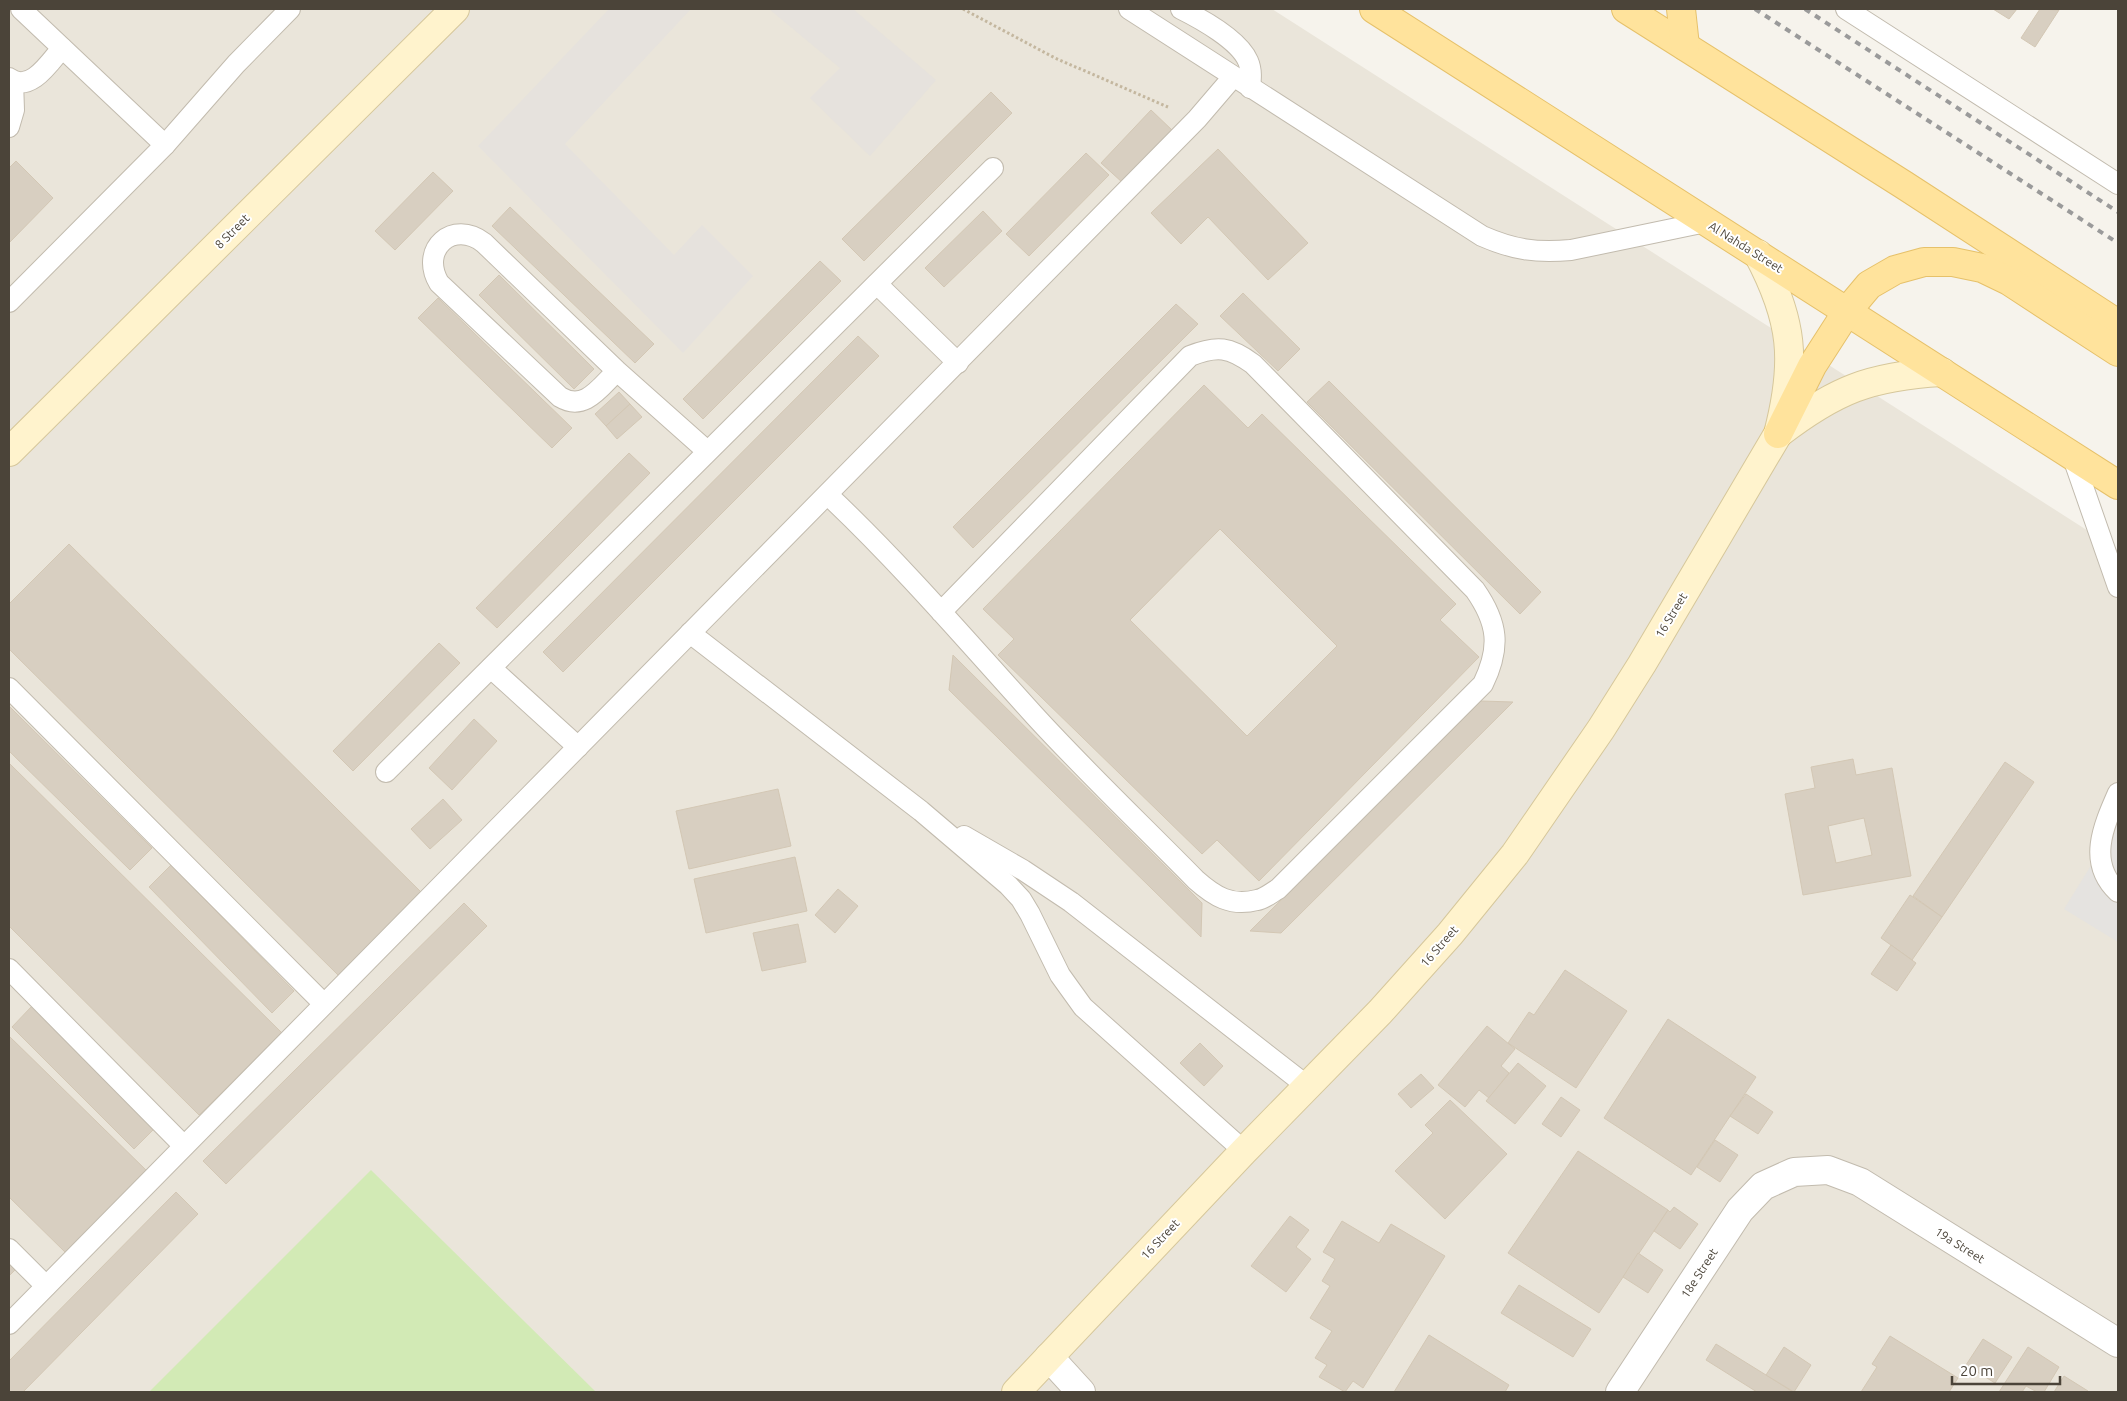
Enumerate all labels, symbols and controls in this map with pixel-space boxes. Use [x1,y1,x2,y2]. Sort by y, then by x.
street label: 8 Street [212,211,252,251]
street label: Al Nahda Street [1707,219,1786,275]
street label: 16 Street [1653,590,1690,640]
street label: 16 Street [1418,923,1460,969]
street label: 16 Street [1138,1216,1182,1262]
street label: 19a Street [1933,1225,1987,1265]
street label: 18e Street [1678,1246,1720,1300]
scale bar [1952,1354,2060,1386]
text: 20 m [1960,1362,1993,1379]

